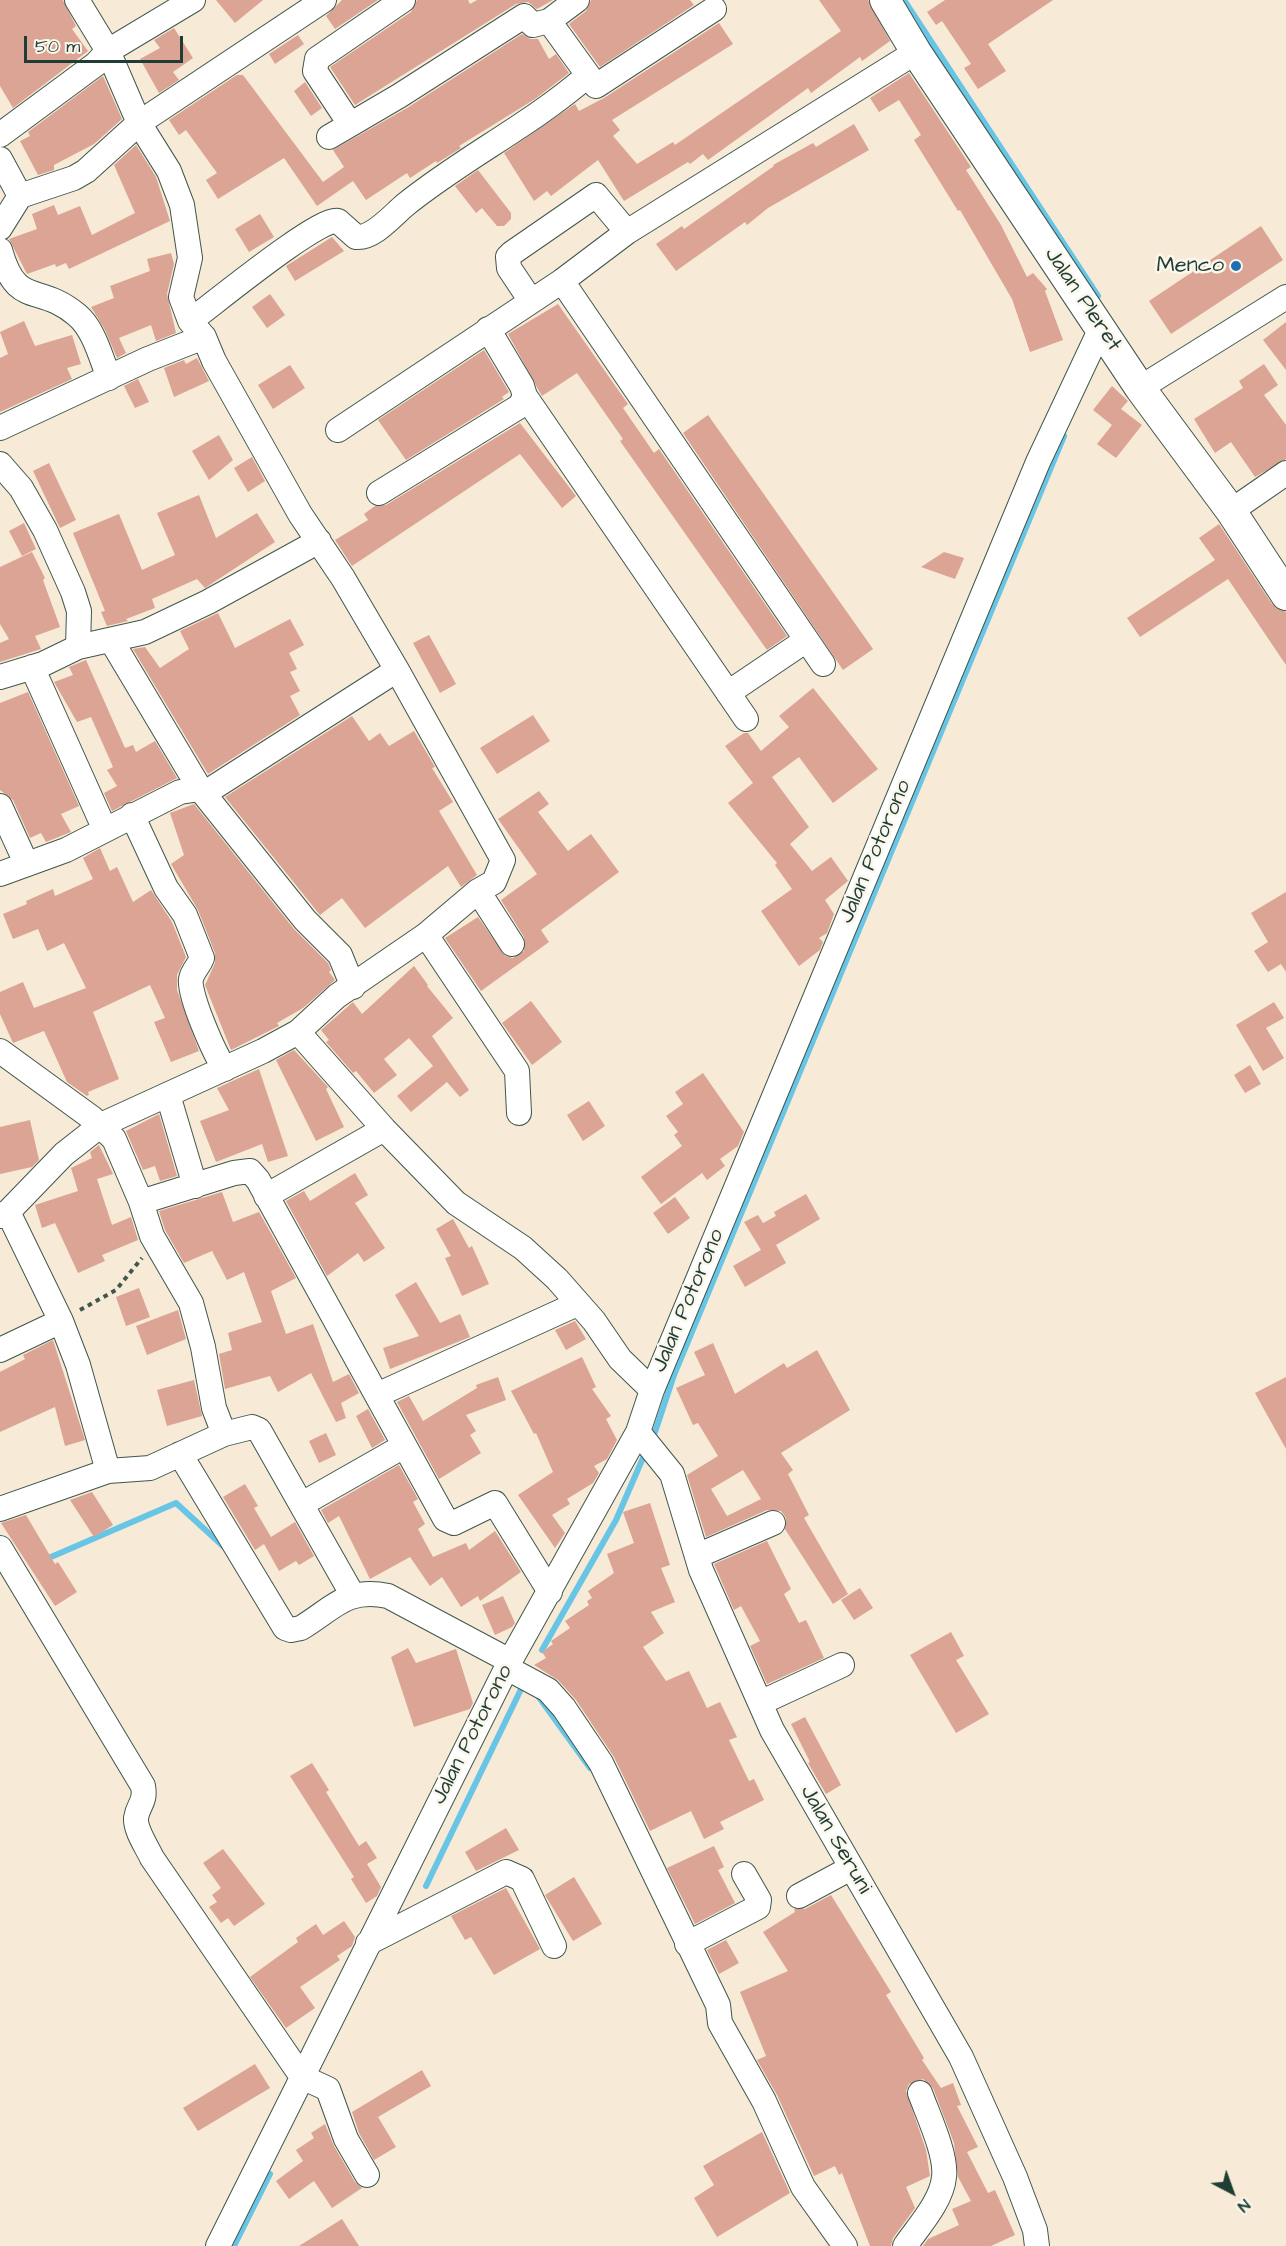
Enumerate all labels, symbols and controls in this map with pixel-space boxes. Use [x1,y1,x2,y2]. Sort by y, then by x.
scale bar [27,24,186,62]
text: 50 m [35,34,80,59]
street label: Jalan Pleret [1038,243,1126,357]
place label: Menco [1157,253,1224,279]
marker: Menco [1229,259,1243,273]
street label: Jalan Potorono [834,776,918,928]
street label: Jalan Potorono [647,1225,731,1377]
street label: Jalan Potorono [427,1661,519,1809]
street label: Jalan Seruni [793,1781,877,1899]
north arrow [1202,2162,1262,2222]
text: N [1233,2194,1255,2217]

